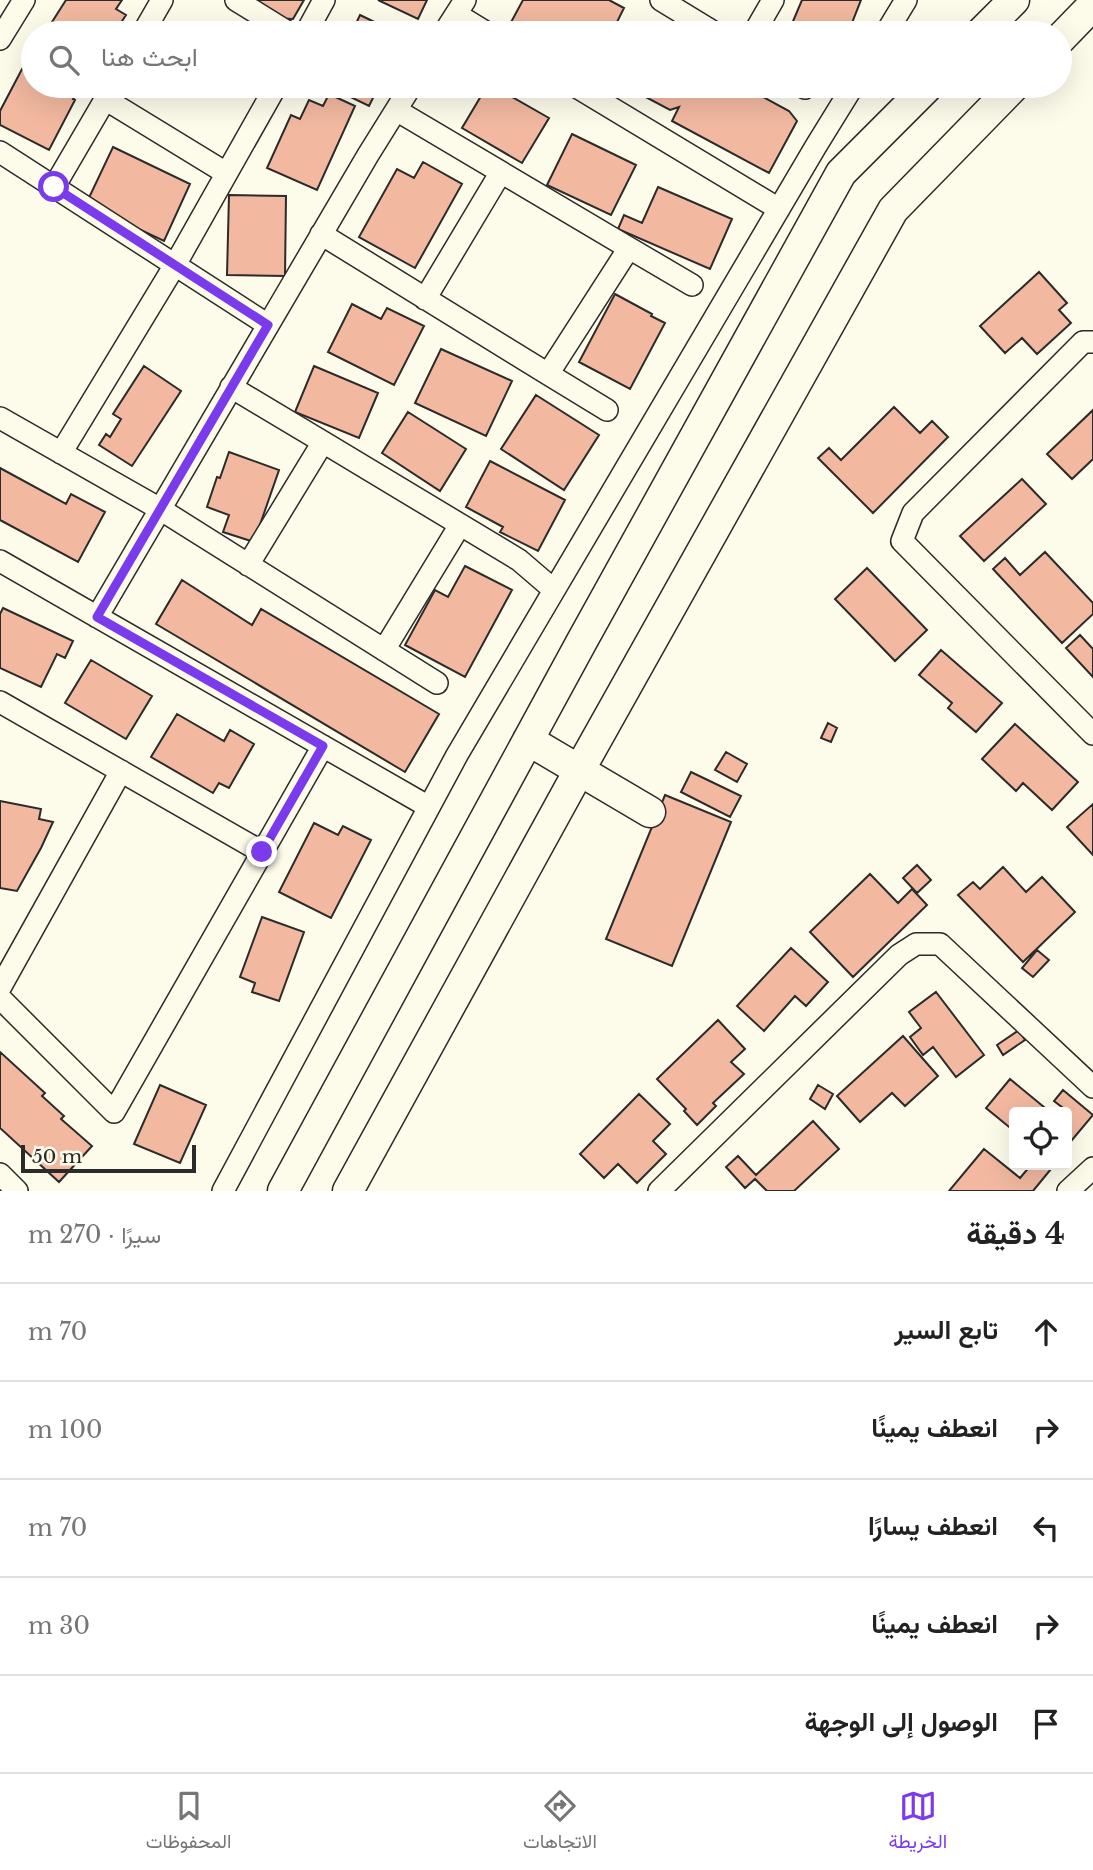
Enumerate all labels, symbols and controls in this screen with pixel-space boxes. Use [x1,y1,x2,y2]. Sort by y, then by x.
search box [21,21,1072,98]
icon: search [45,41,83,79]
text: ابحث هنا [101,41,198,73]
route start [38,171,69,202]
route end [246,836,277,867]
map controls [1009,1107,1072,1170]
button: locate [1009,1107,1072,1170]
scale bar [21,1142,196,1174]
text: 50 m [32,1145,82,1168]
text: 4 دقيقة [966,1215,1065,1252]
text: سيرًا · 270 m [28,1221,161,1249]
icon: ahead [1027,1313,1065,1351]
text: تابع السير [894,1314,998,1346]
text: 70 m [28,1318,87,1346]
icon: right [1027,1411,1065,1449]
text: انعطف يمينًا [871,1412,998,1444]
text: 100 m [28,1416,102,1444]
icon: left [1027,1509,1065,1547]
text: انعطف يسارًا [868,1510,998,1542]
text: 70 m [28,1514,87,1542]
icon: right [1027,1607,1065,1645]
text: انعطف يمينًا [871,1608,998,1640]
text: 30 m [28,1612,90,1640]
icon: arrive [1027,1705,1065,1743]
text: الوصول إلى الوجهة [804,1706,998,1738]
tab: المحفوظات [146,1787,231,1858]
tab: الاتجاهات [523,1787,597,1858]
tab: الخريطة [888,1787,947,1858]

